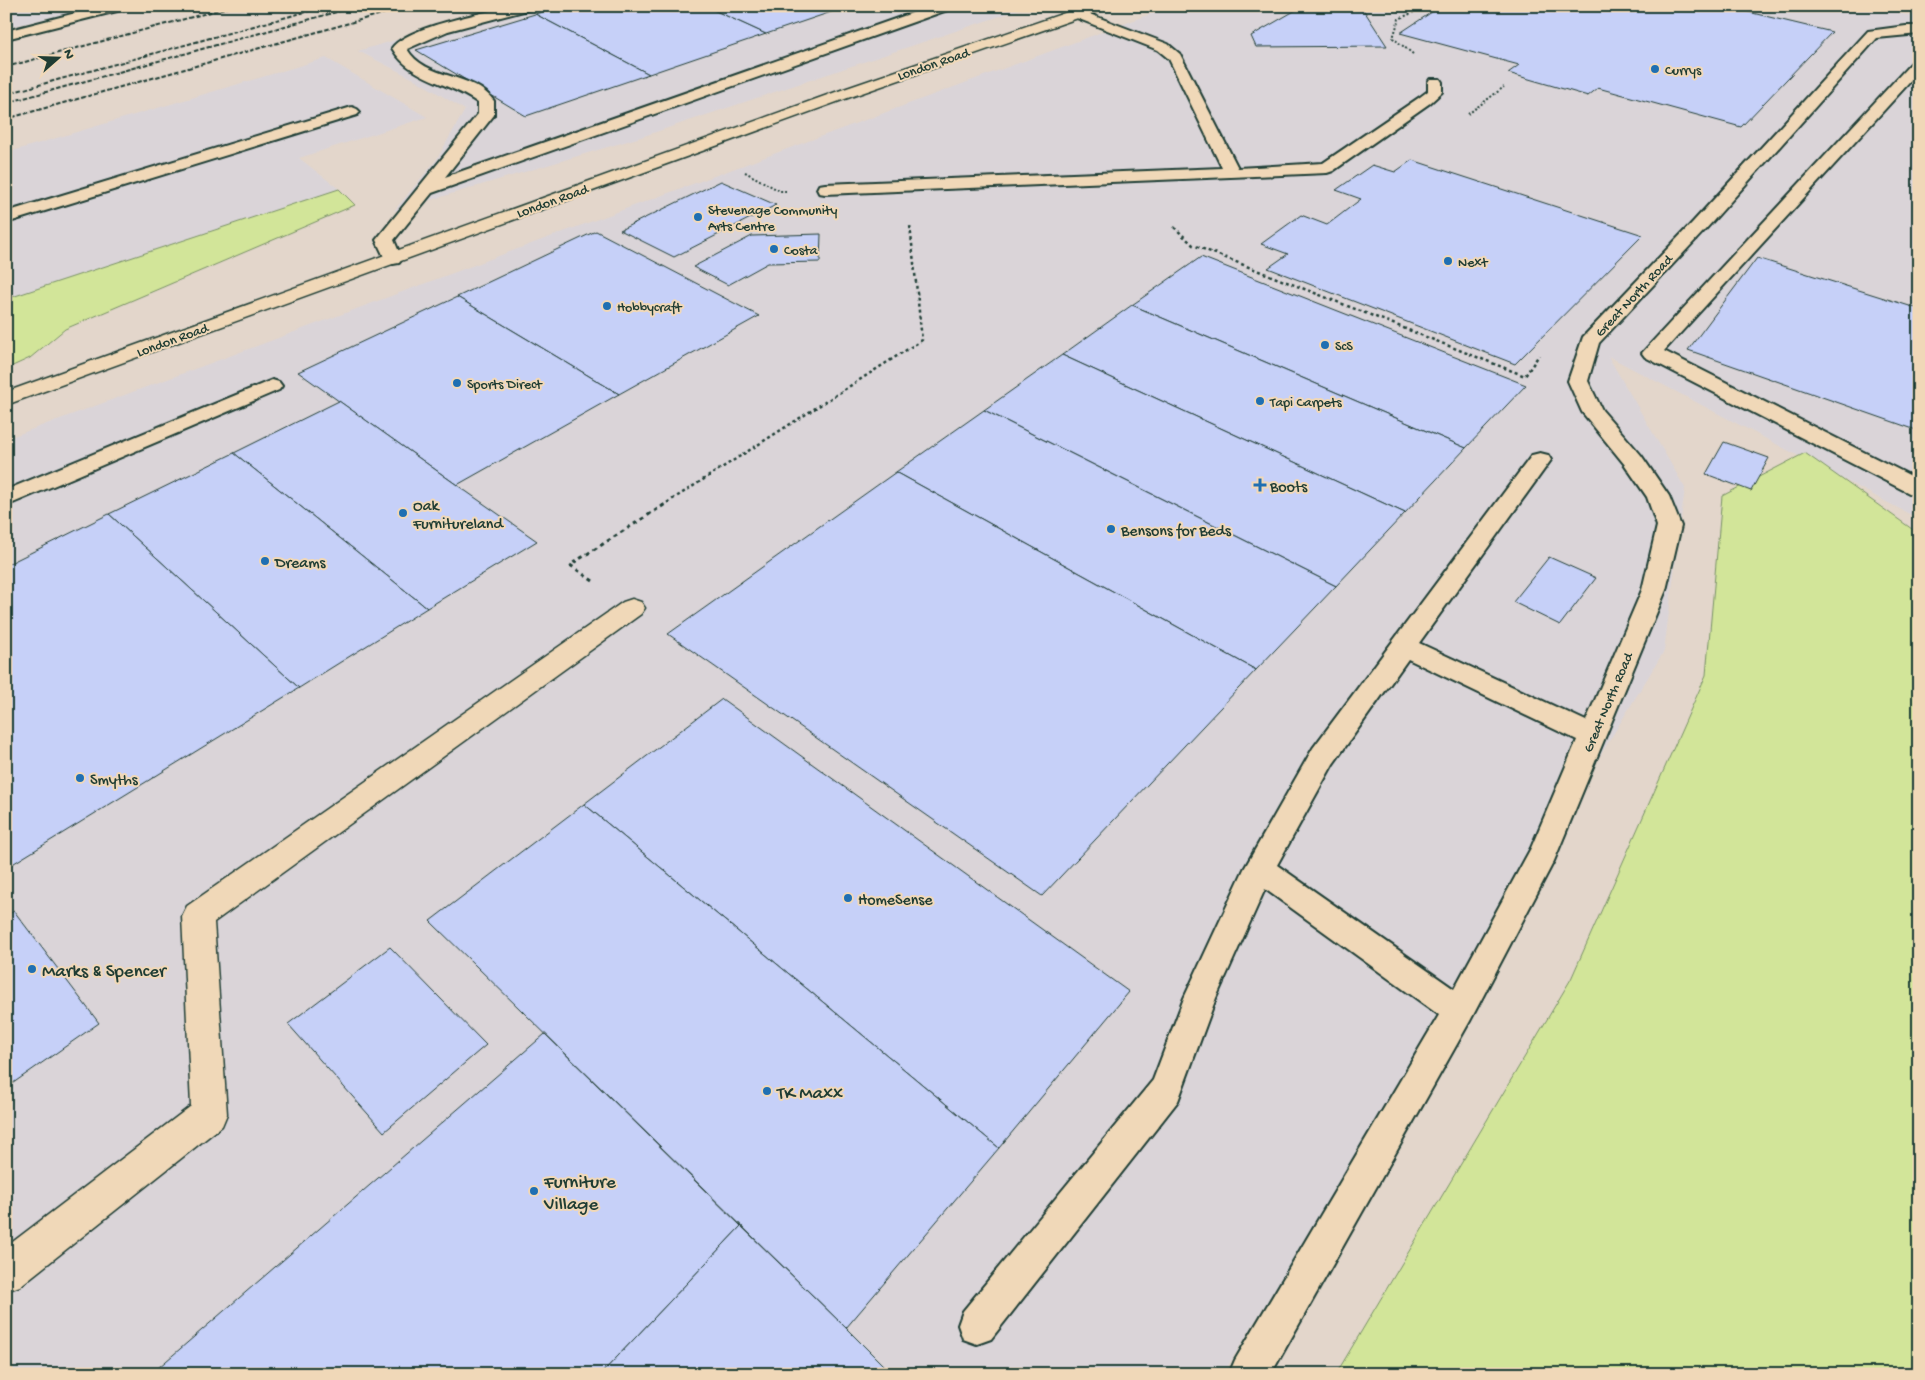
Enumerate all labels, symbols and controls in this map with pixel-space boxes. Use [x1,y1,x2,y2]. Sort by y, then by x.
north arrow [32,32,82,82]
street label: London Road [896,45,974,86]
text: N [58,47,77,62]
marker: Currys [1649,63,1661,75]
place label: Currys [1665,63,1702,80]
street label: London Road [515,181,593,223]
place label: Stevenage Community Arts Centre [708,203,837,236]
marker: Stevenage Community Arts Centre [692,211,704,223]
marker: Costa [768,243,780,255]
place label: Costa [784,243,819,260]
street label: Great North Road [1592,251,1679,341]
marker: Next [1442,255,1454,267]
place label: Next [1458,255,1489,272]
marker: Hobbycraft [601,300,613,312]
place label: Hobbycraft [617,300,683,317]
street label: London Road [135,320,213,362]
marker: ScS [1319,339,1331,351]
place label: ScS [1335,339,1353,356]
marker: Sports Direct [451,377,463,389]
place label: Sports Direct [467,377,543,394]
marker: Tapi Carpets [1254,395,1266,407]
place label: Tapi Carpets [1269,395,1343,412]
marker: Boots [1254,479,1266,491]
place label: Boots [1269,479,1308,498]
place label: Oak Furnitureland [412,498,504,535]
marker: Oak Furnitureland [397,507,409,519]
marker: Bensons for Beds [1105,523,1117,535]
place label: Bensons for Beds [1120,523,1232,542]
marker: Dreams [259,555,271,567]
place label: Dreams [274,555,327,574]
street label: Great North Road [1581,649,1639,755]
marker: Smyths [74,772,86,784]
place label: Smyths [90,772,139,791]
marker: HomeSense [842,892,854,904]
place label: HomeSense [858,892,933,911]
place label: Marks & Spencer [42,961,168,984]
marker: Marks & Spencer [26,963,38,975]
place label: TK Maxx [776,1083,843,1106]
marker: TK Maxx [761,1085,773,1097]
place label: Furniture Village [543,1172,616,1217]
marker: Furniture Village [528,1185,540,1197]

